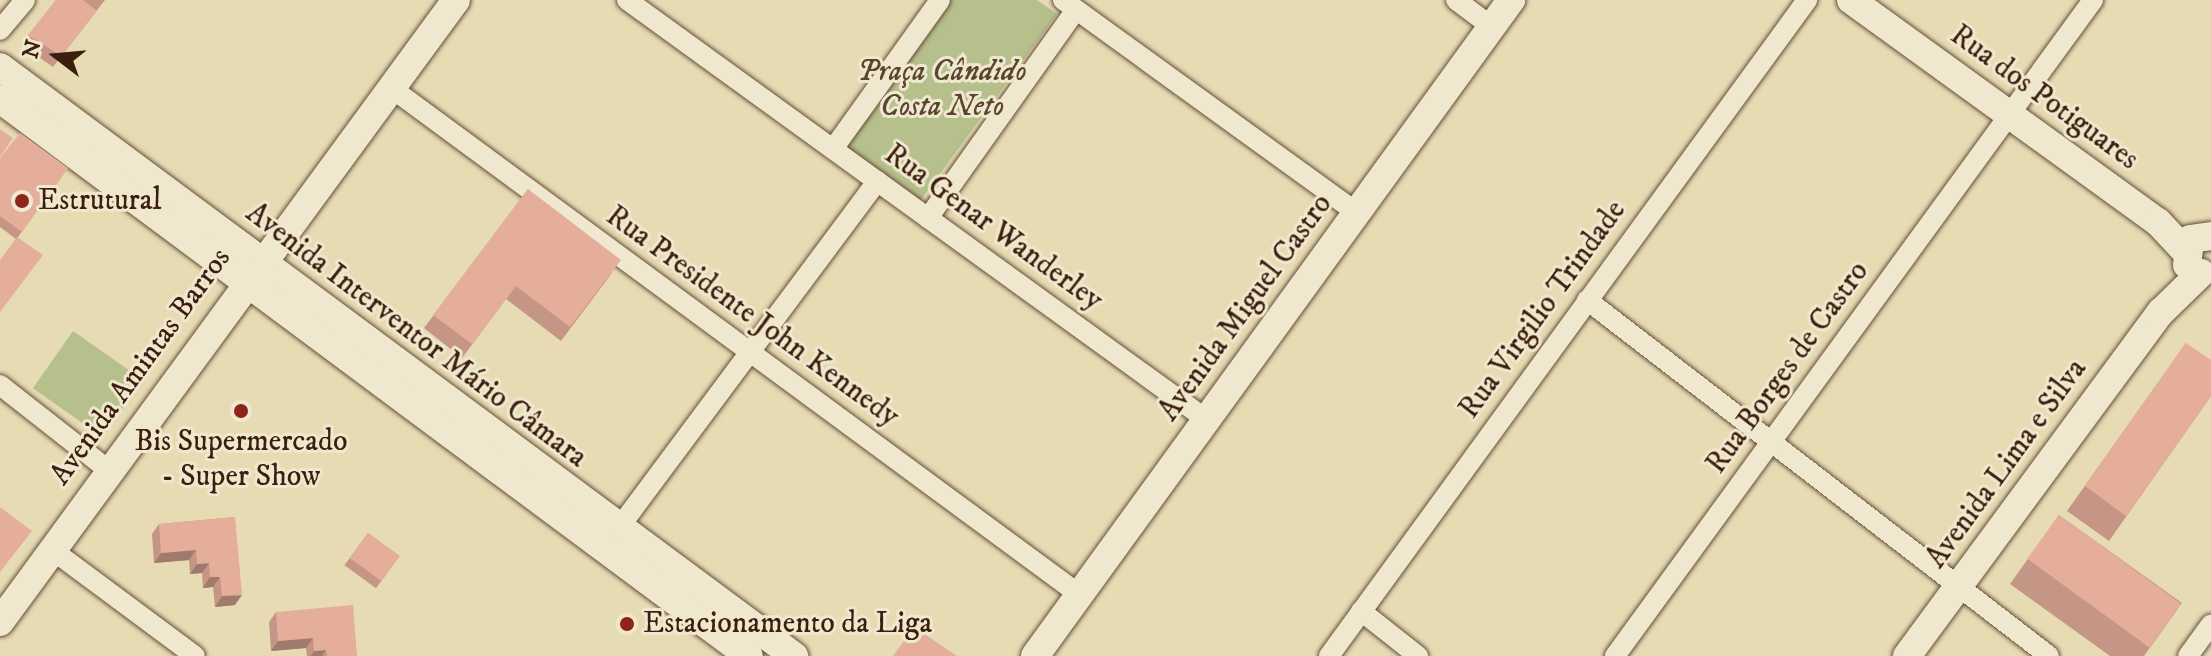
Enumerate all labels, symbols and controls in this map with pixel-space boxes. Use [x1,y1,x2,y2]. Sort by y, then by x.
north arrow [16,16,96,96]
street label: Rua dos Potiguares [1943,18,2145,178]
text: N [17,37,48,62]
park label: Praça Cândido Costa Neto [857,54,1027,124]
street label: Rua Genar Wanderley [877,137,1109,319]
place label: Estrutural [38,183,162,219]
street label: Avenida Miguel Castro [1152,187,1340,429]
marker: Estrutural [13,192,31,210]
street label: Rua Virgilio Trindade [1452,194,1634,426]
street label: Avenida Interventor Mário Câmara [238,196,594,476]
street label: Rua Presidente John Kennedy [599,199,905,435]
street label: Avenida Amintas Barros [43,242,239,492]
street label: Rua Borges de Castro [1699,255,1877,481]
street label: Avenida Lima e Silva [1919,352,2095,576]
marker: Bis Supermercado - Super Show [232,402,250,420]
place label: Bis Supermercado - Super Show [134,424,348,494]
place label: Estacionamento da Liga [643,606,932,642]
marker: Estacionamento da Liga [618,615,636,633]

